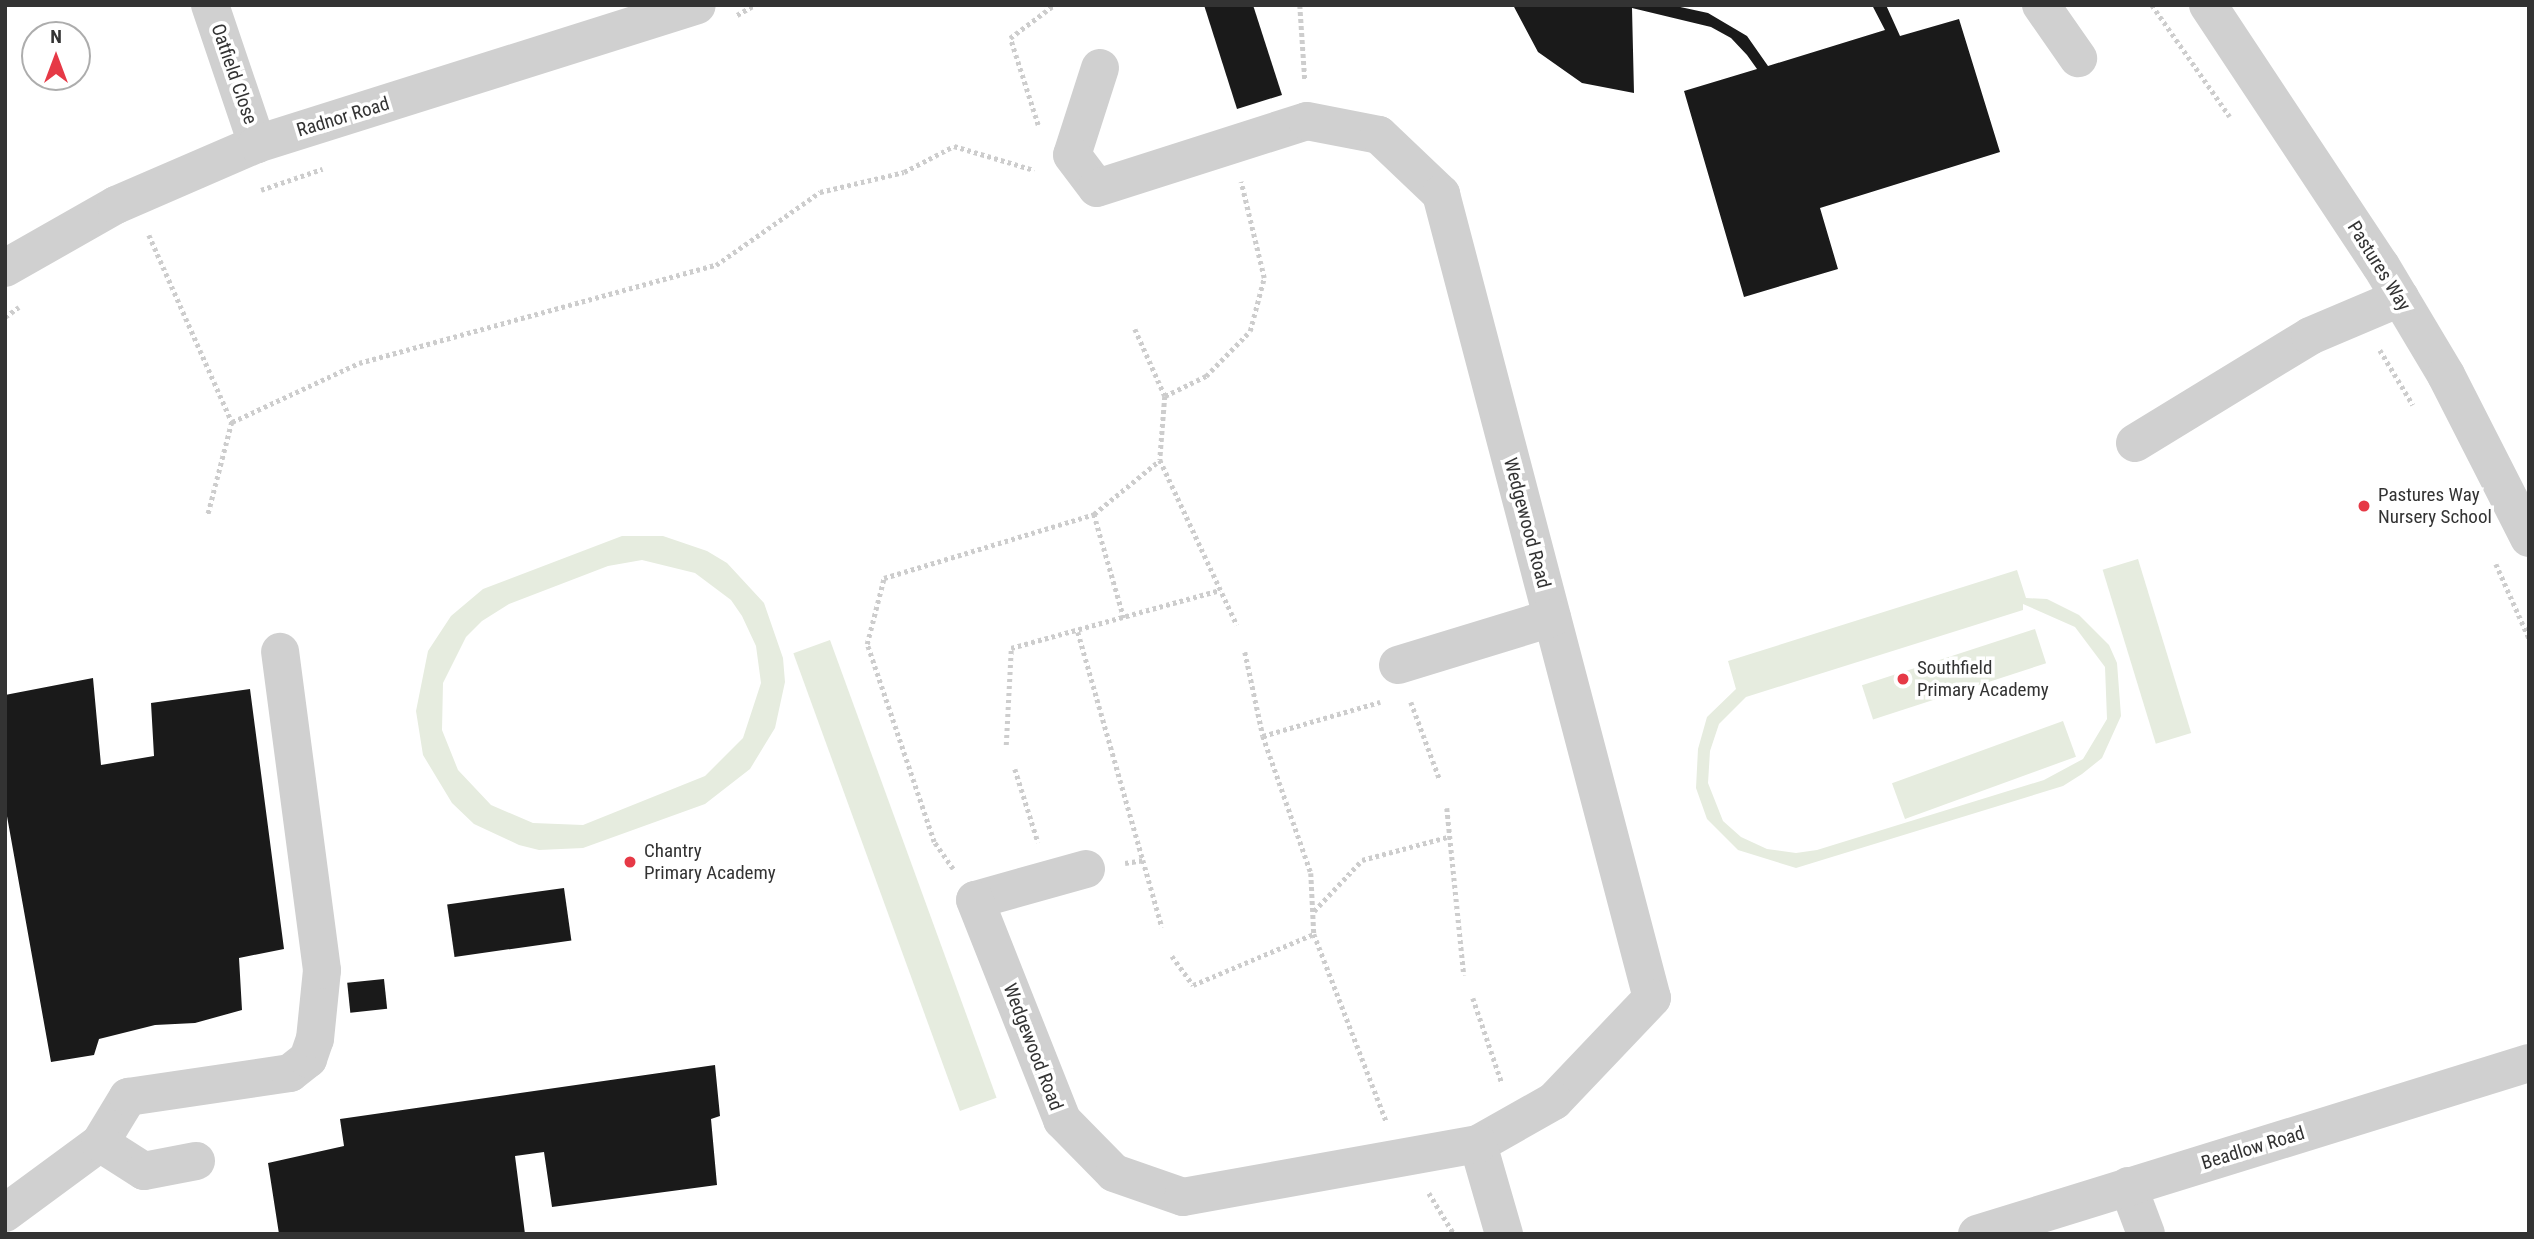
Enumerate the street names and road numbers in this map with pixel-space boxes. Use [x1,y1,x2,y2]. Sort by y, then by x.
street label: Oatfield Close [206,21,262,127]
street label: Radnor Road [294,92,392,142]
street label: Pastures Way [2342,217,2416,315]
street label: Wedgewood Road [1499,455,1555,591]
street label: Wedgewood Road [998,980,1068,1114]
street label: Beadlow Road [2199,1122,2307,1174]

